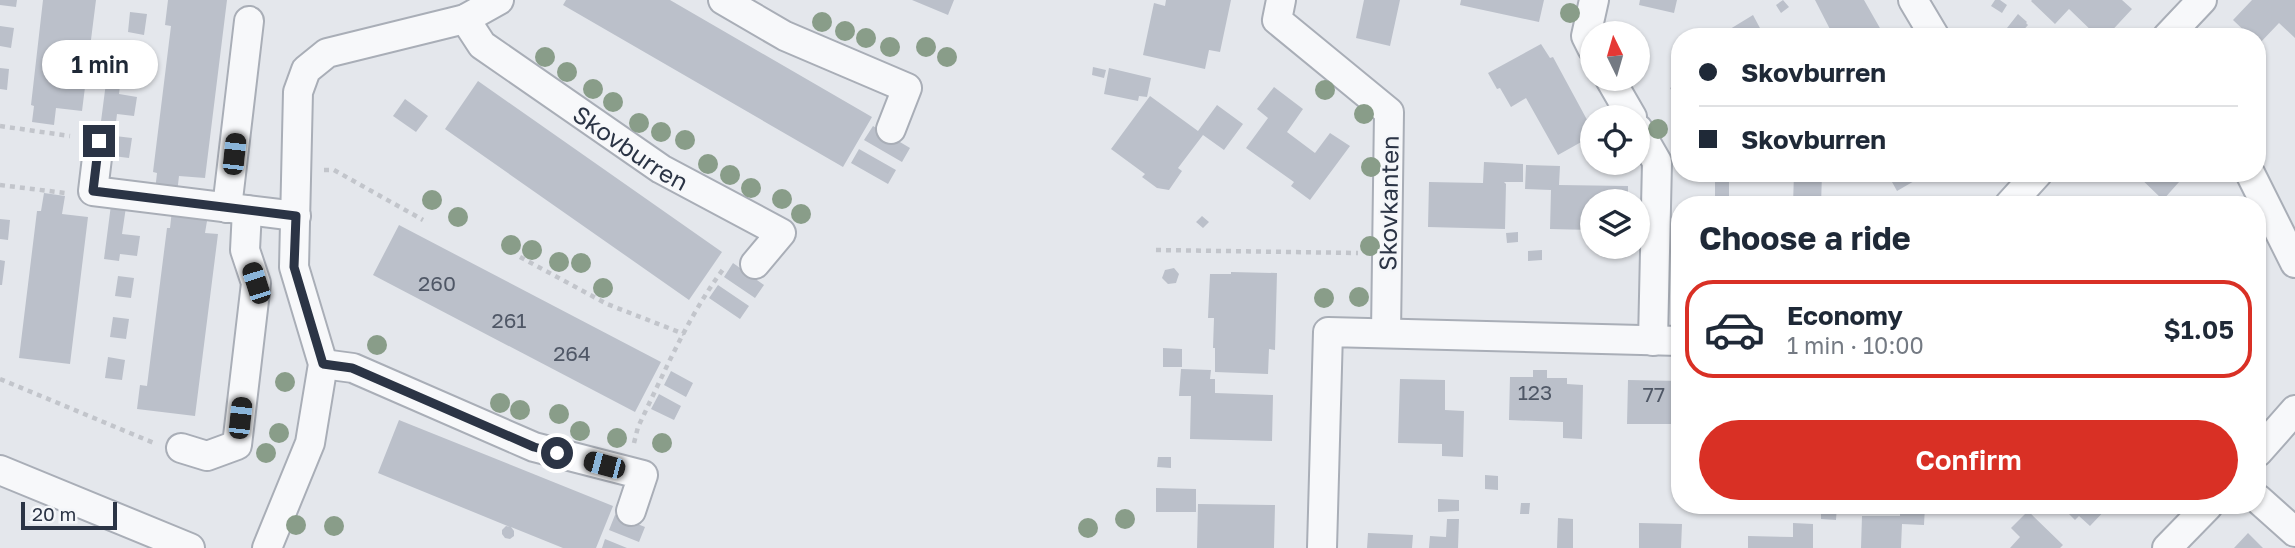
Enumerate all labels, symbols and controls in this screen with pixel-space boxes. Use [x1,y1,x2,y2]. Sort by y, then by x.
north arrow [1580,21,1650,91]
map controls [1580,21,1650,259]
callout: 1 min [41,40,157,88]
text: 1 min [71,50,129,78]
text: Skovburren [1741,57,1886,88]
street label: Skovburren [568,98,694,196]
button: locate [1580,105,1650,175]
text: Skovburren [1741,124,1886,155]
route end [83,125,115,157]
car [222,132,247,176]
street label: Skovkanten [1372,135,1404,271]
button: layers [1580,189,1650,259]
text: Choose a ride [1699,219,1911,257]
car [240,260,273,306]
house number: 260 [418,270,456,296]
icon: car [1703,298,1766,361]
text: Economy [1787,300,1903,331]
house number: 261 [491,307,527,333]
text: $1.05 [2164,314,2234,345]
text: 1 min · 10:00 [1787,331,1924,359]
house number: 264 [553,340,591,366]
house number: 123 [1518,379,1552,405]
house number: 77 [1643,381,1665,407]
car [228,396,253,440]
button: Confirm [1699,420,2238,500]
route start [541,437,573,469]
car [581,449,628,481]
scale bar [21,499,117,531]
text: 20 m [32,502,76,525]

